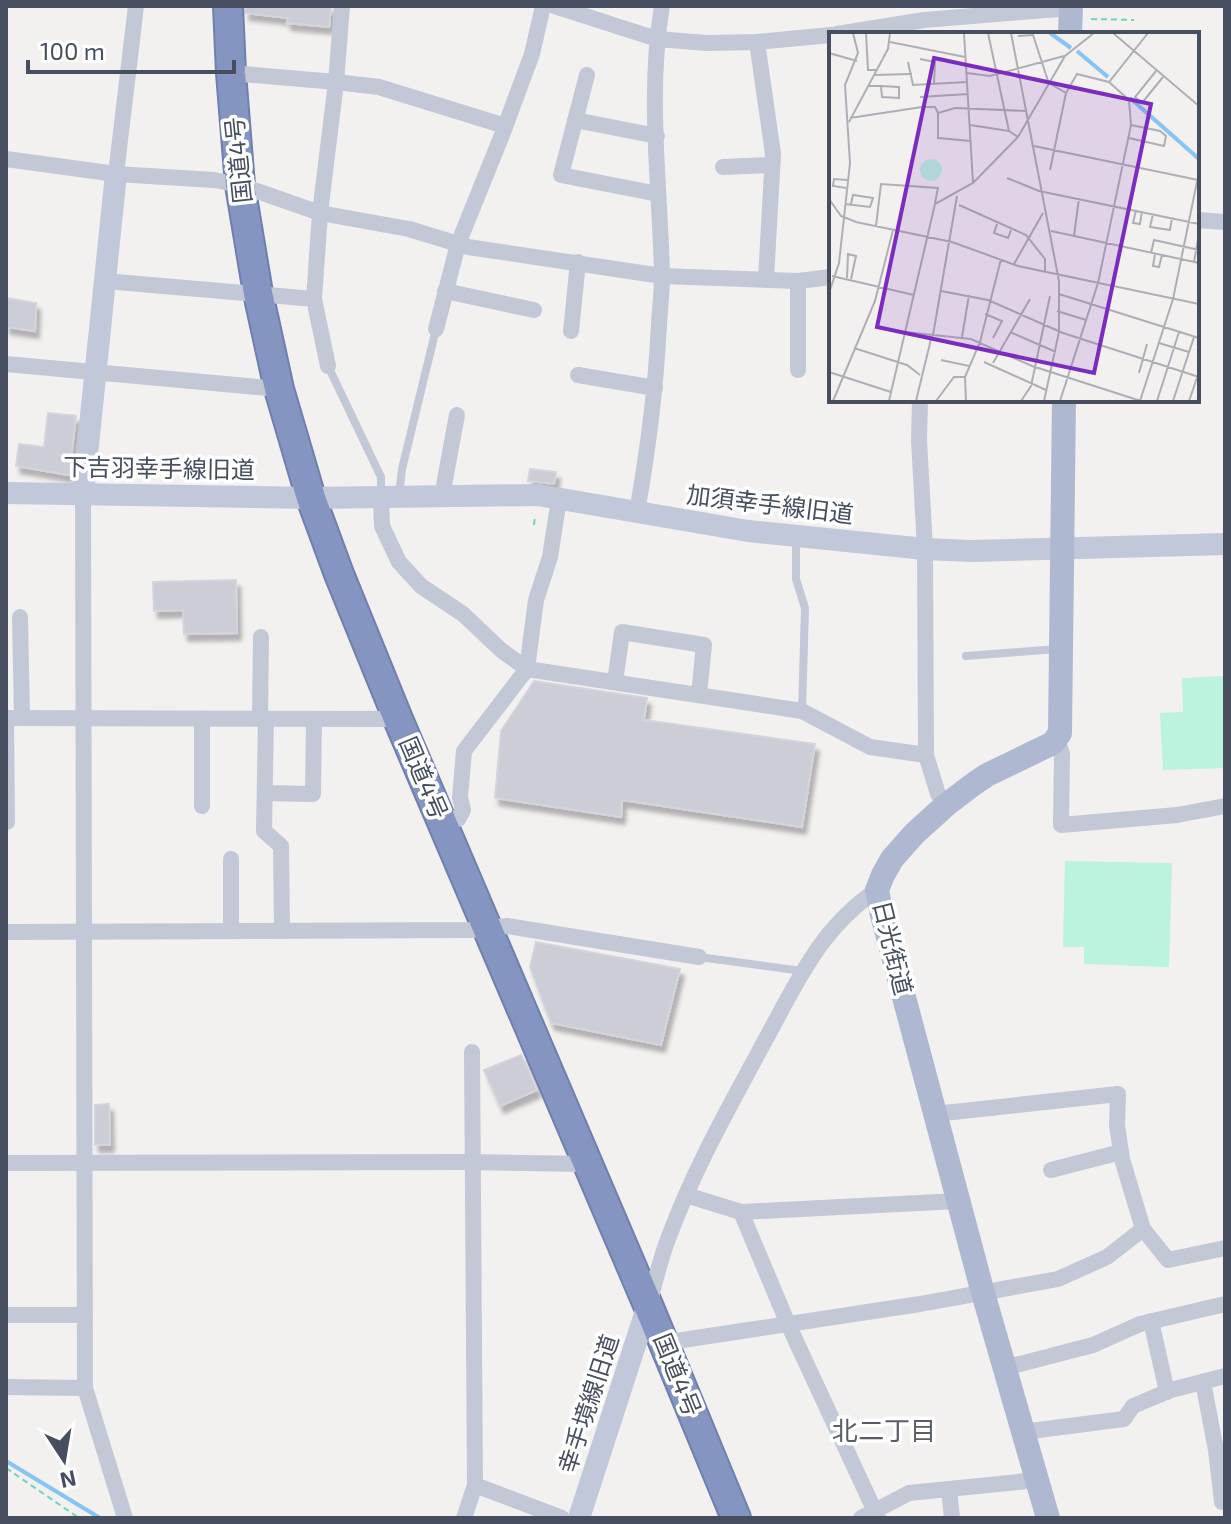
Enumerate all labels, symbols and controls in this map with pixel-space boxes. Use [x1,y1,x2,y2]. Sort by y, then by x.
scale bar [28,24,234,74]
inset map [829,32,1199,402]
text: 100 m [40,36,105,65]
street label: 国道4号 [219,115,256,205]
street label: 下吉羽幸手線旧道 [63,451,255,484]
street label: 加須幸手線旧道 [685,479,855,528]
street label: 国道4号 [394,732,455,823]
street label: 日光街道 [868,898,919,998]
street label: 国道4号 [649,1329,708,1420]
street label: 幸手境線旧道 [552,1331,624,1476]
district label: 北二丁目 [832,1414,936,1445]
north arrow [24,1420,104,1500]
text: N [58,1466,79,1495]

